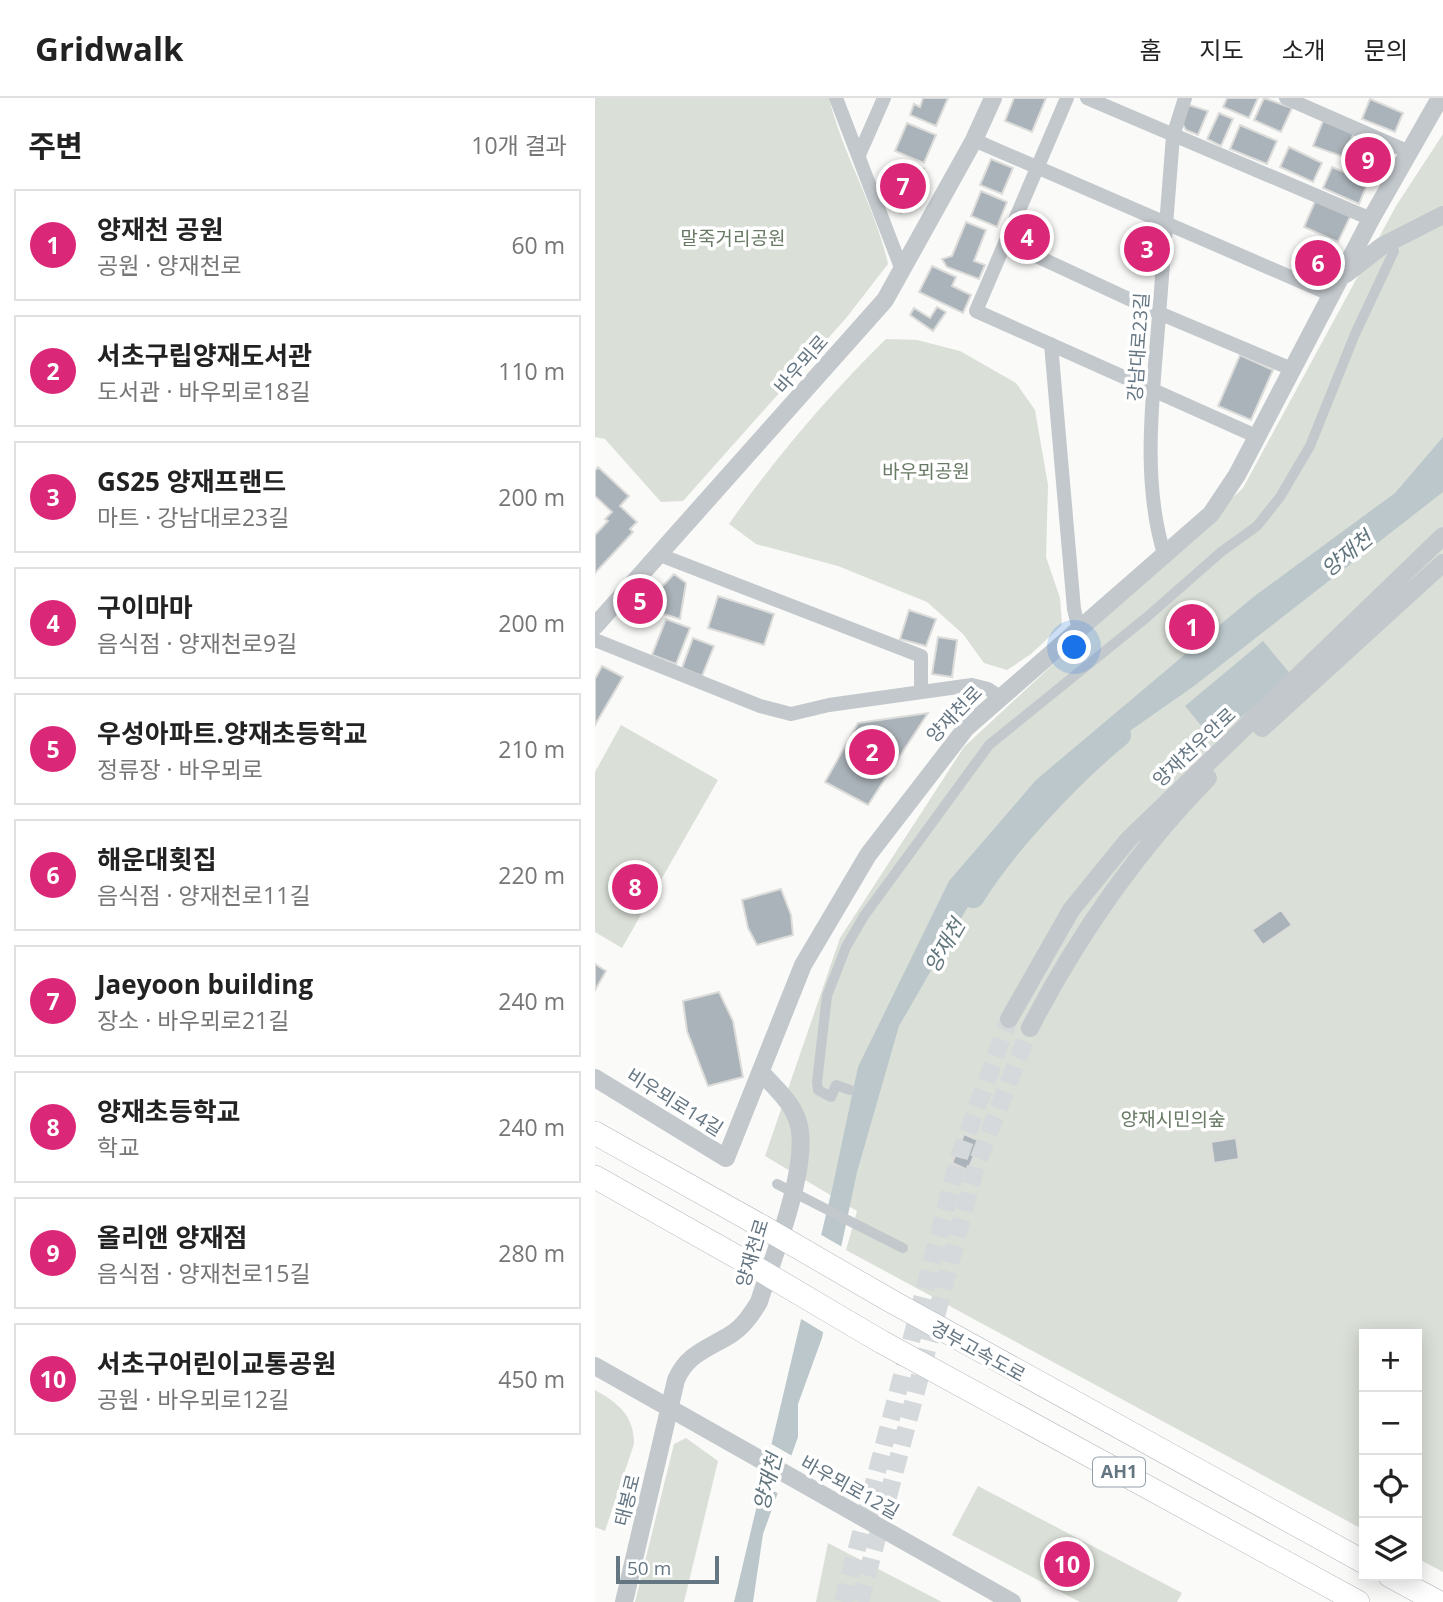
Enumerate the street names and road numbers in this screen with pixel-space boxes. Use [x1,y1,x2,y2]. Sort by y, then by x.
street label: 강남대로23길 [1121,292,1155,402]
street label: 바우뫼로 [768,329,834,399]
street label: 양재천로 [920,680,988,748]
street label: 양재천우안로 [1147,702,1241,792]
street label: 비우뫼로14길 [622,1062,728,1142]
street label: 양재천로 [729,1216,775,1290]
street label: 경부고속도로 [926,1314,1030,1388]
street label: 바우뫼로12길 [796,1449,904,1525]
road number: AH1 [1093,1457,1145,1486]
street label: 태봉로 [608,1471,646,1529]

